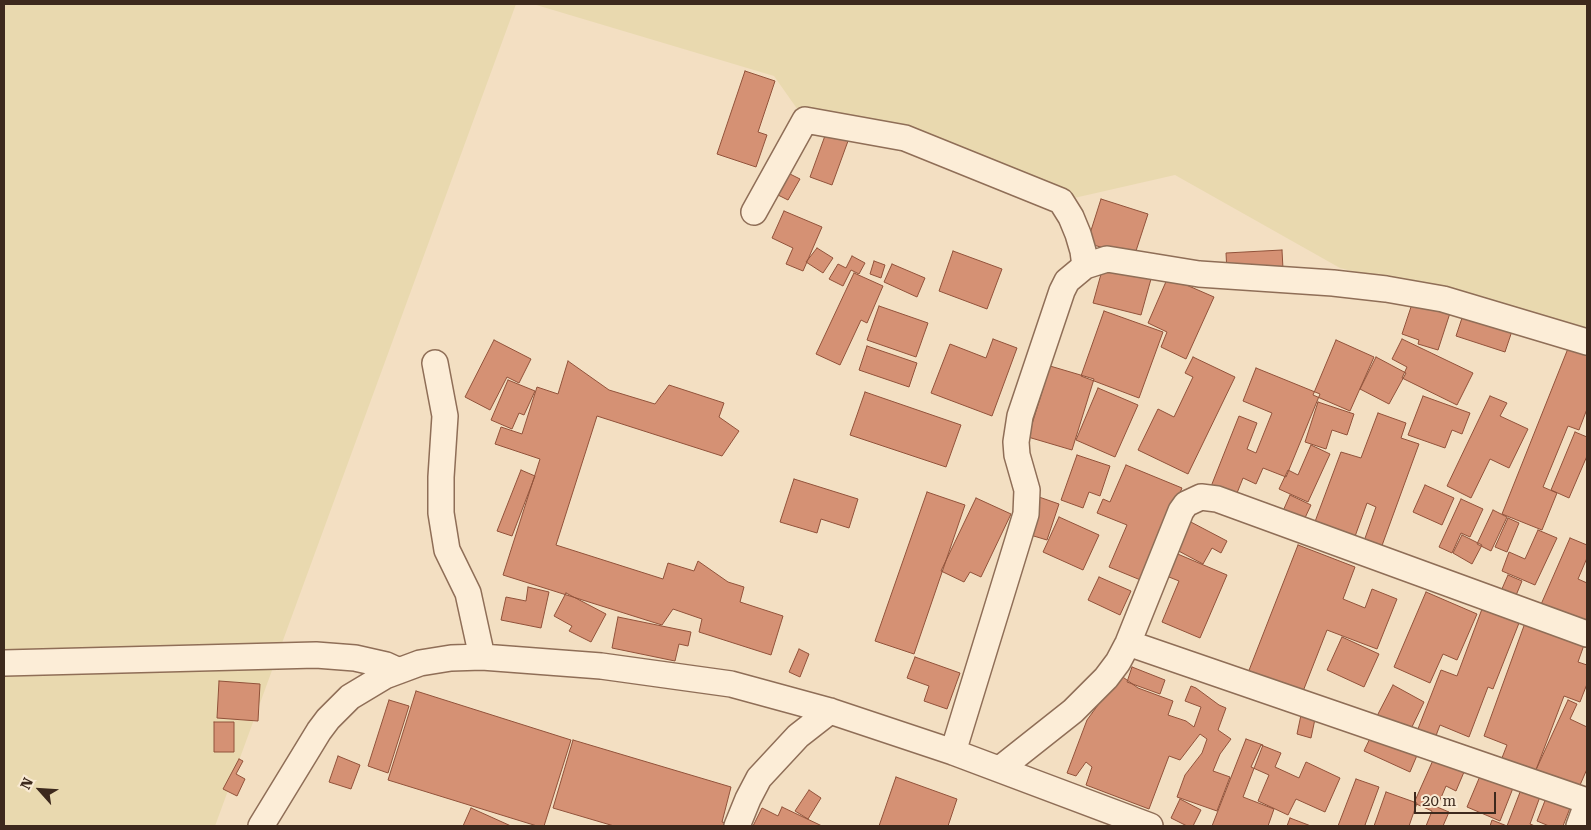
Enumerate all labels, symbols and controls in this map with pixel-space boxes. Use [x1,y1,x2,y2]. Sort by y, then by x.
north arrow [15,765,65,815]
text: N [17,775,36,792]
scale bar [1416,782,1498,814]
text: 20 m [1422,792,1456,810]

